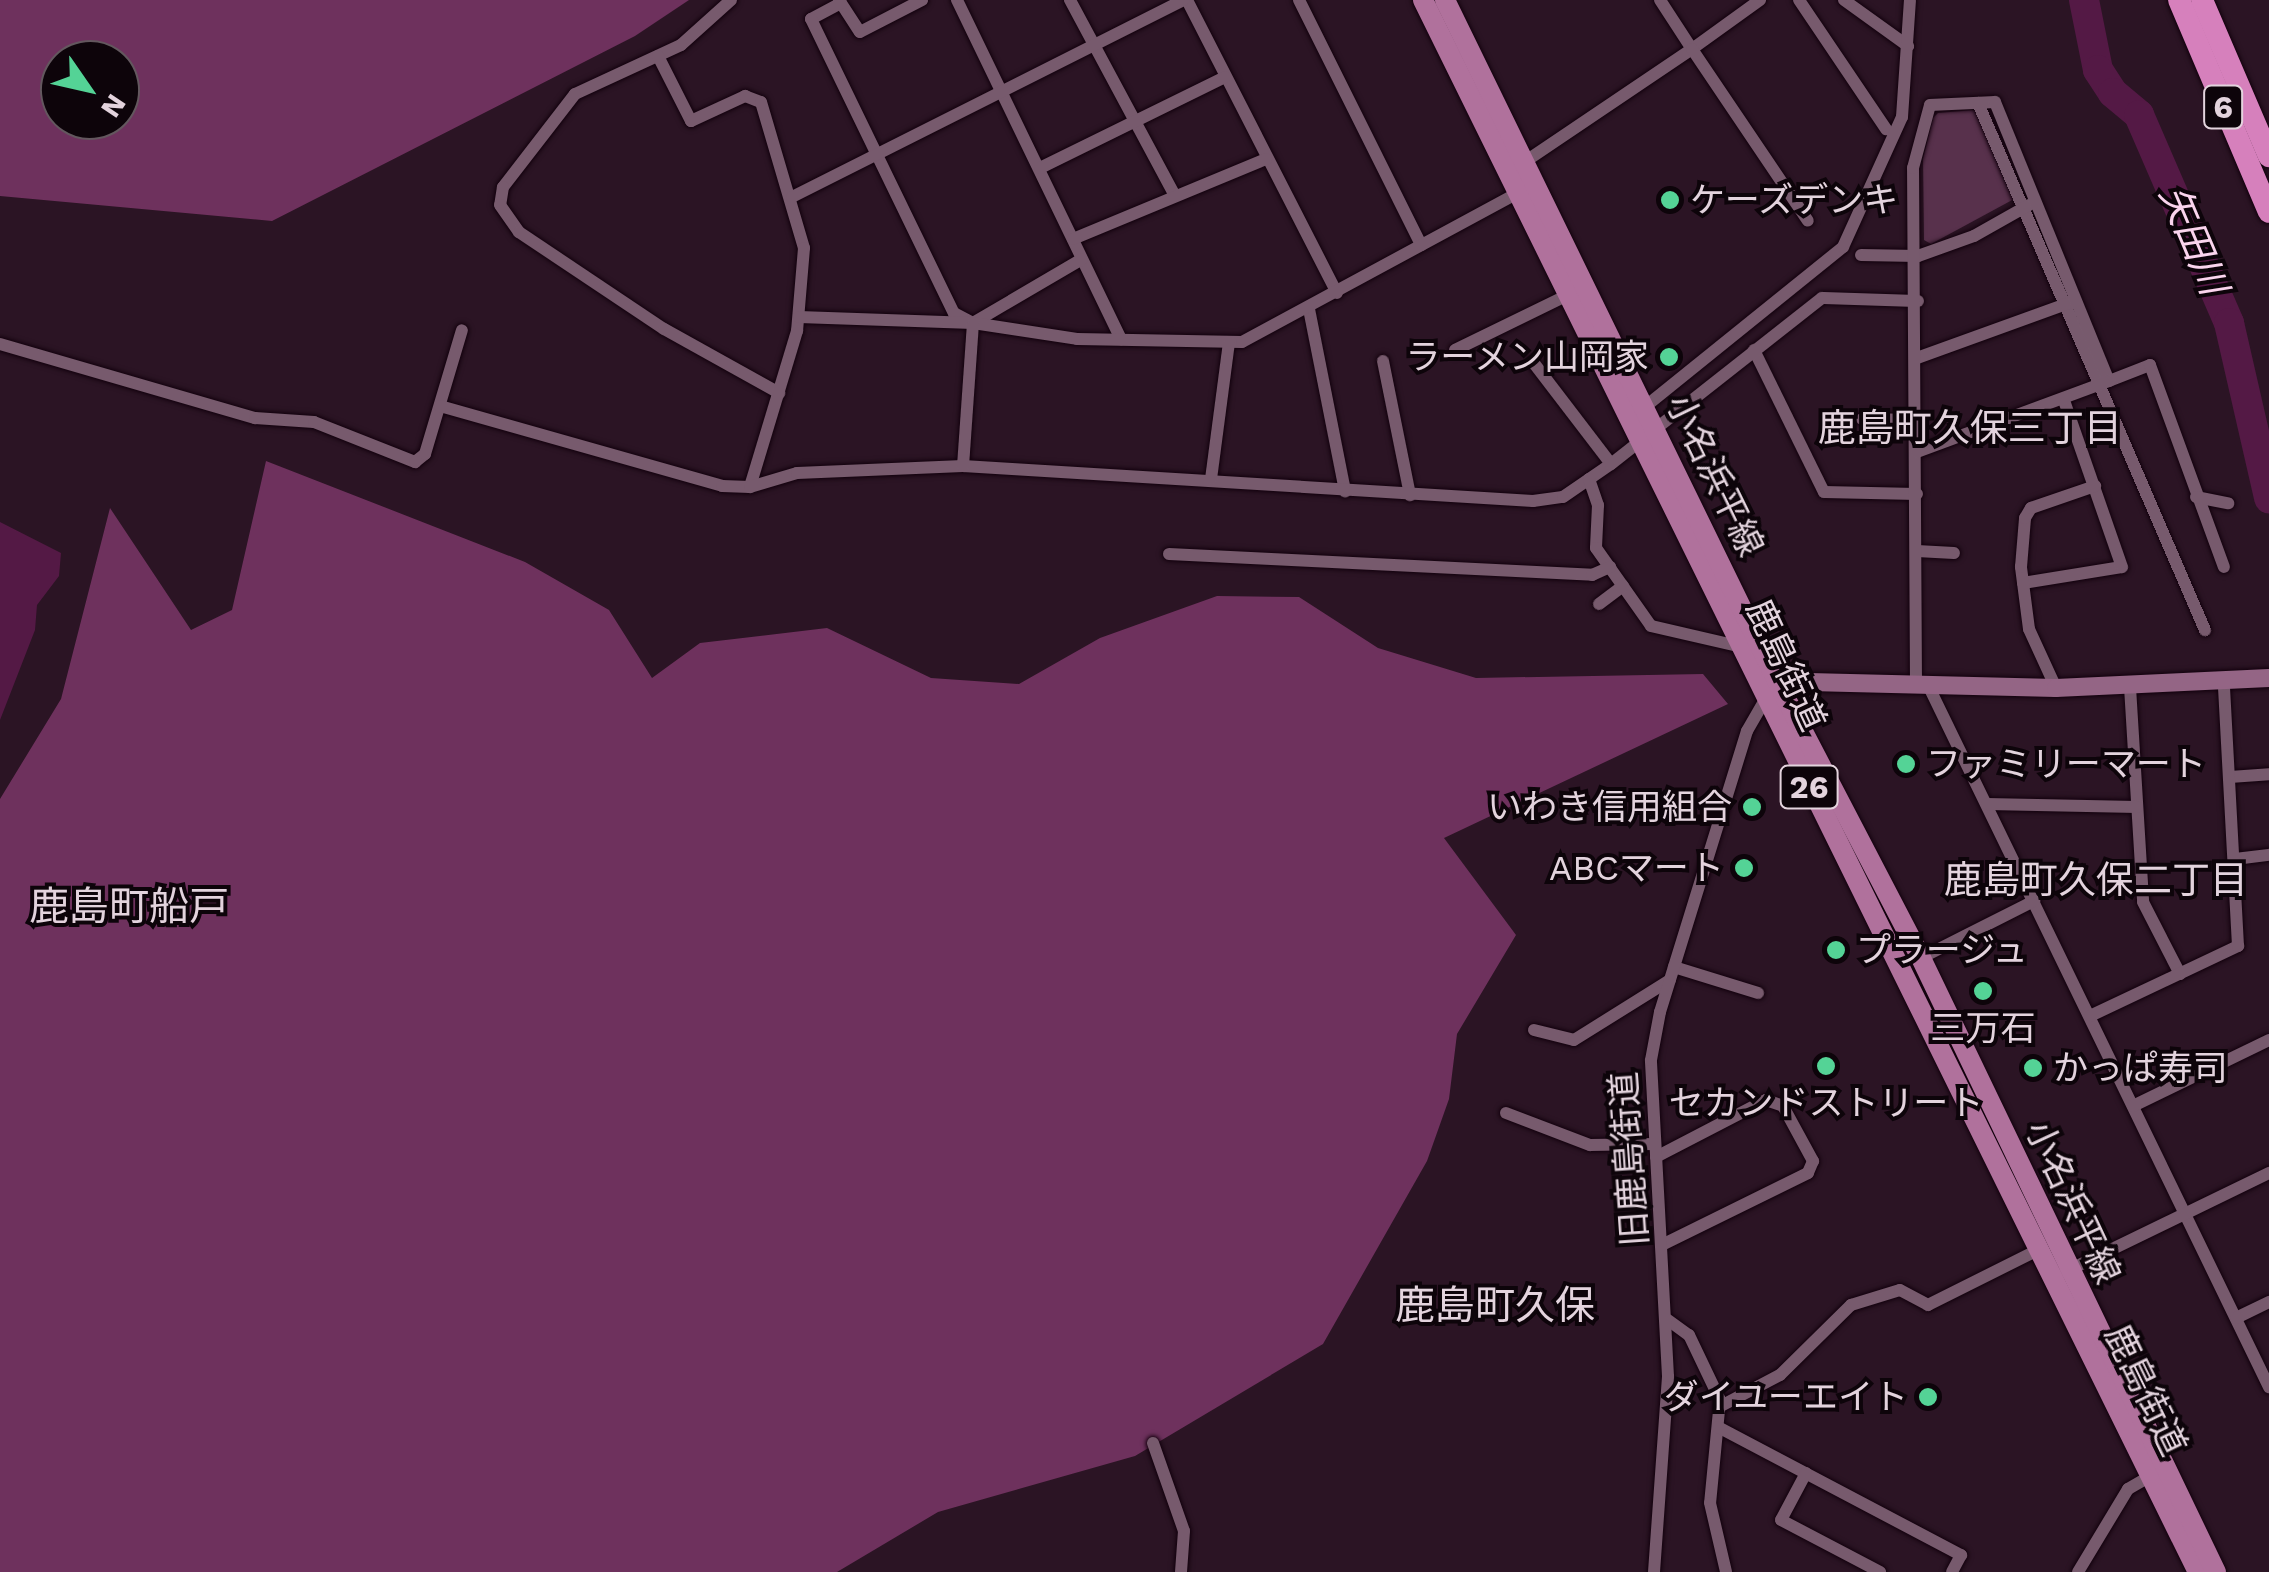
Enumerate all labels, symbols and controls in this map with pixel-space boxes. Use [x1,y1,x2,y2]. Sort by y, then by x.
north arrow [40,40,140,140]
road number: 6 [2203,80,2243,134]
text: N [94,88,133,124]
place label: ケーズデンキ [1690,179,1900,221]
water label: 矢田川 [2150,179,2236,301]
marker: ケーズデンキ [1659,189,1681,211]
place label: ラーメン山岡家 [1404,336,1649,378]
marker: ラーメン山岡家 [1658,346,1680,368]
street label: 小名浜平線 [1658,387,1772,563]
district label: 鹿島町久保三丁目 [1818,406,2122,452]
street label: 鹿島街道 [1737,593,1835,737]
place label: ファミリーマート [1926,743,2206,785]
marker: ファミリーマート [1895,753,1917,775]
road number: 26 [1779,760,1839,814]
place label: いわき信用組合 [1487,786,1732,828]
marker: いわき信用組合 [1741,796,1763,818]
place label: ABCマート [1549,847,1724,889]
marker: ABCマート [1733,857,1755,879]
district label: 鹿島町久保二丁目 [1944,858,2248,904]
district label: 鹿島町船戸 [29,883,229,931]
place label: プラージュ [1856,929,2031,971]
marker: プラージュ [1825,939,1847,961]
marker: 三万石 [1972,980,1994,1002]
place label: 三万石 [1931,1007,2035,1049]
place label: かっぱ寿司 [2053,1047,2228,1089]
marker: セカンドストリート [1815,1055,1837,1077]
marker: かっぱ寿司 [2022,1057,2044,1079]
street label: 旧鹿島街道 [1602,1070,1656,1248]
place label: セカンドストリート [1669,1082,1983,1124]
street label: 小名浜平線 [2017,1114,2129,1290]
district label: 鹿島町久保 [1395,1282,1595,1330]
street label: 鹿島街道 [2096,1318,2196,1462]
place label: ダイユーエイト [1663,1376,1908,1418]
marker: ダイユーエイト [1917,1386,1939,1408]

